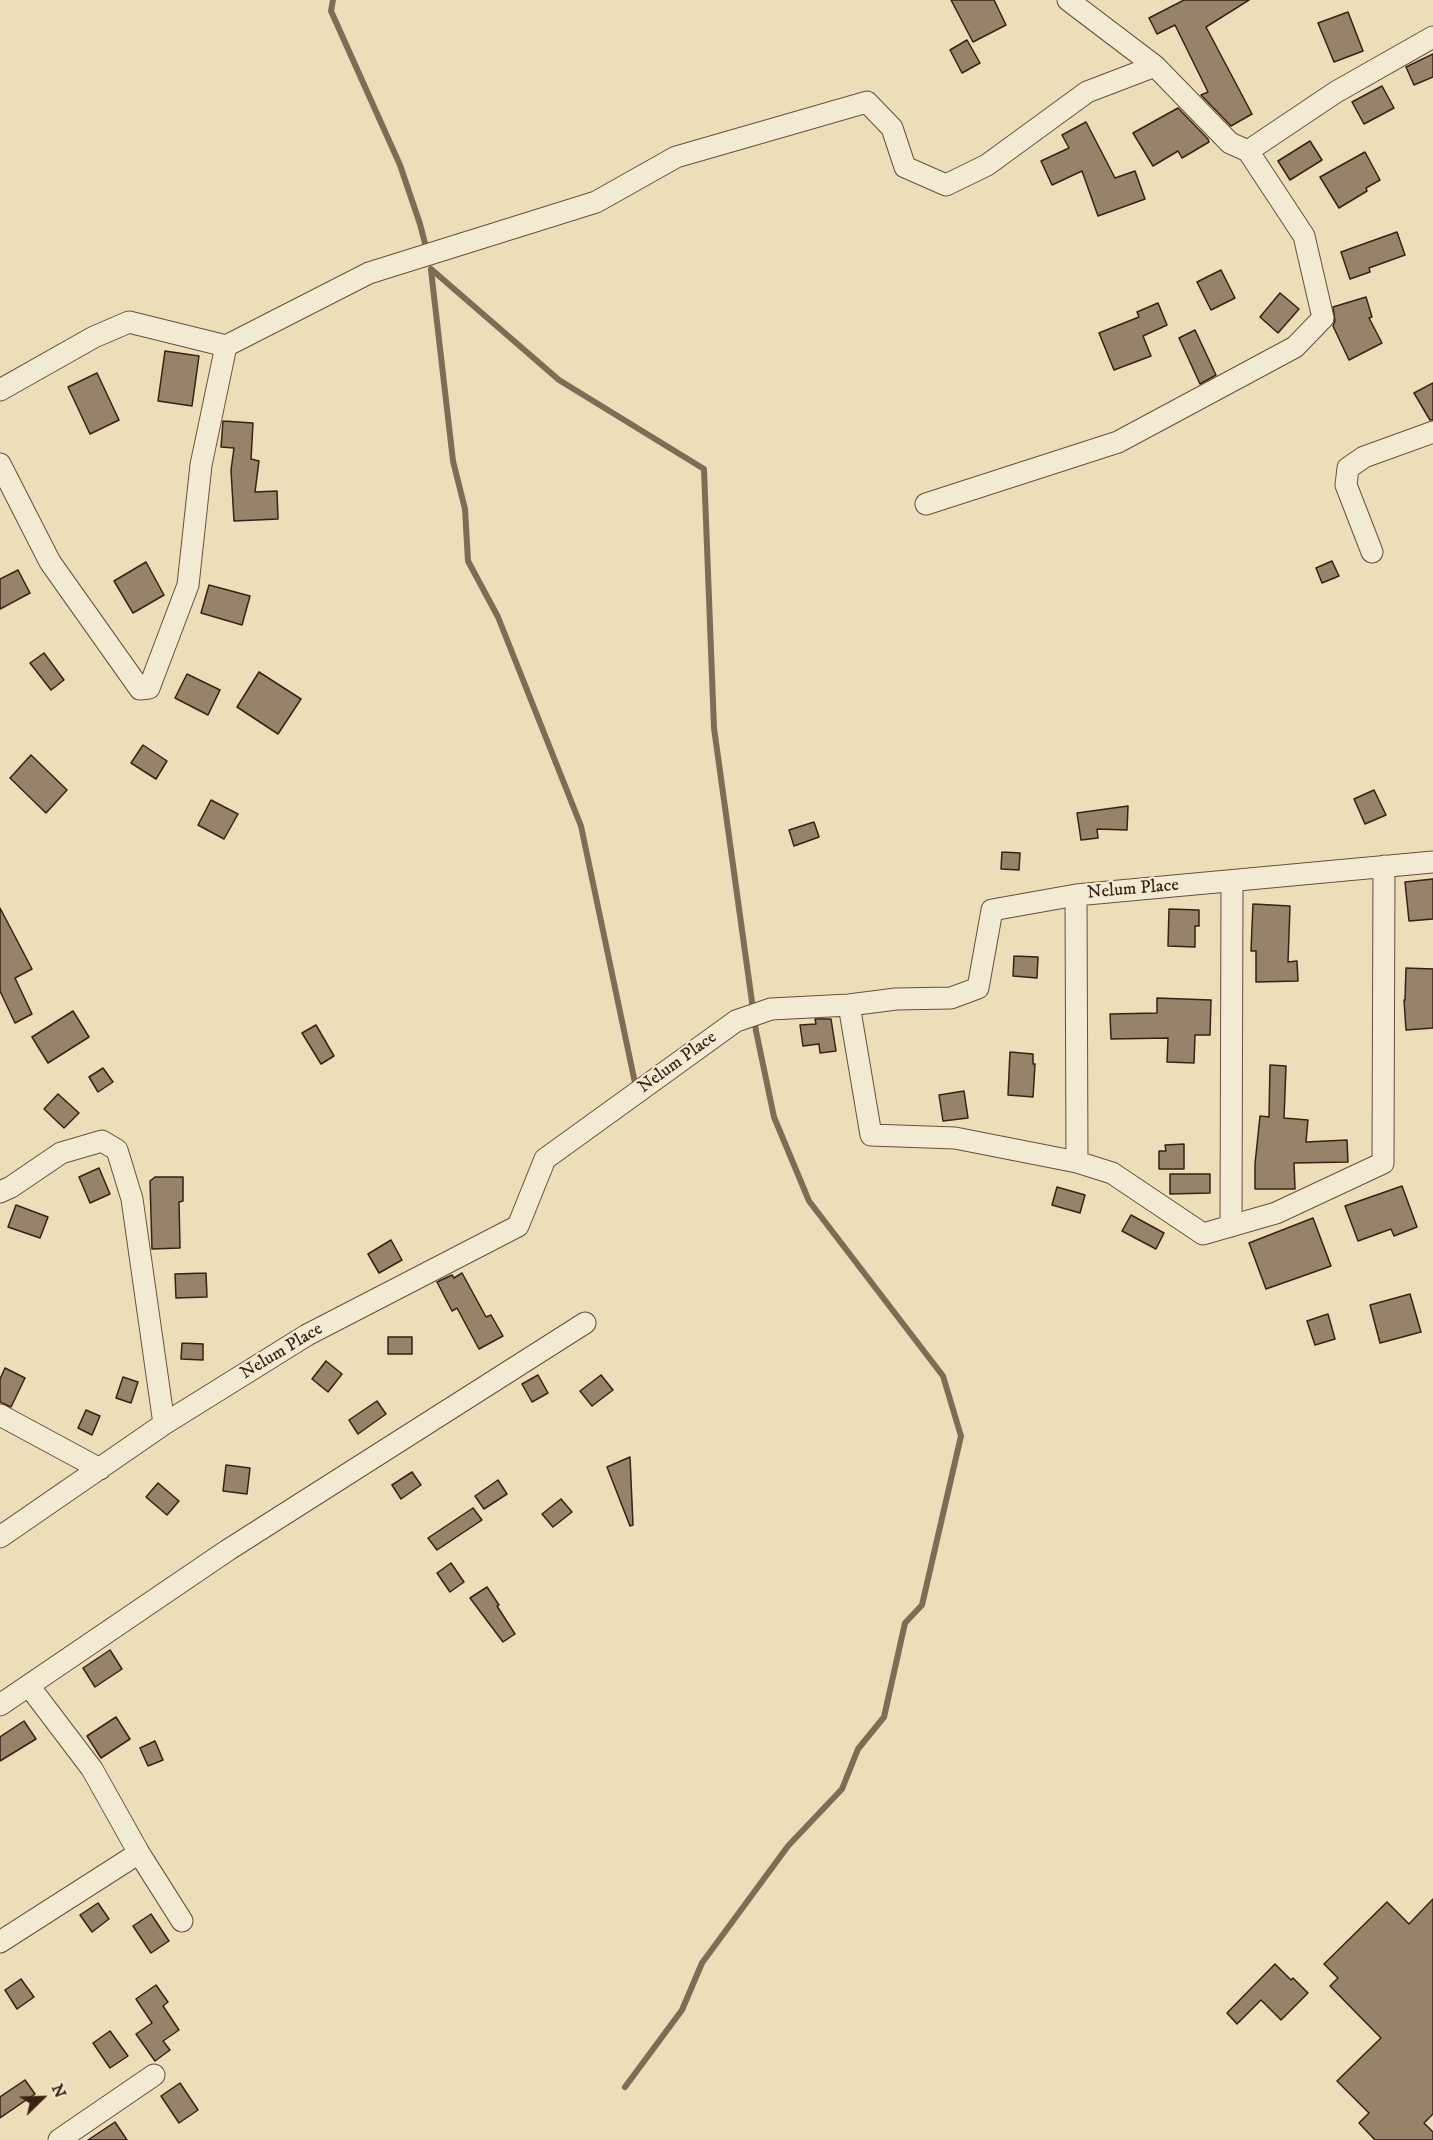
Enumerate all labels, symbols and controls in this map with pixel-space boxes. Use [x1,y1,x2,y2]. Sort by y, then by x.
street label: Nelum Place [1086,875,1180,905]
street label: Nelum Place [634,1027,722,1099]
street label: Nelum Place [237,1319,327,1385]
north arrow [12,2068,72,2128]
text: N [47,2081,70,2101]

